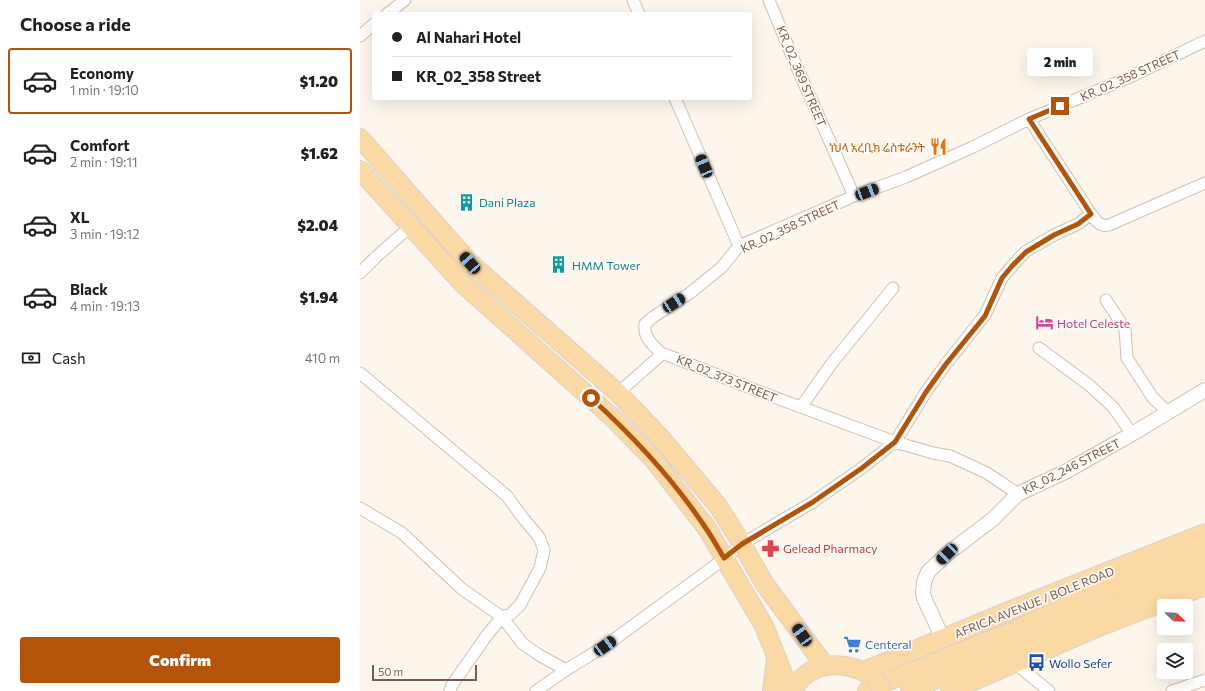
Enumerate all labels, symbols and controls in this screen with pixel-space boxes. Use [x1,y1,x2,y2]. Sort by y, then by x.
text: Choose a ride [20,13,131,35]
street label: KR_02_369 STREET [774,23,830,129]
text: Al Nahari Hotel [416,28,521,46]
street label: KR_02_358 STREET [1078,47,1182,103]
callout: 2 min [1027,48,1093,76]
text: 2 min [1044,54,1076,70]
icon: car [22,63,58,99]
text: Economy [70,64,134,82]
text: KR_02_358 Street [416,67,541,85]
text: $1.20 [299,72,338,90]
text: 1 min · 19:10 [70,82,139,98]
route end [1051,97,1069,115]
icon: car [22,135,58,171]
text: Comfort [70,136,130,154]
restaurant icon: ነህላ አረቢክ ሬስቱራንት [928,137,948,157]
place label: ነህላ አረቢክ ሬስቱራንት [829,140,926,154]
text: $1.62 [300,144,338,162]
car [694,153,714,179]
text: 2 min · 19:11 [70,154,138,170]
car [854,182,880,202]
building icon: Dani Plaza [456,192,476,212]
place label: Dani Plaza [479,195,535,209]
street label: KR_02_358 STREET [738,197,842,255]
icon: car [22,207,58,243]
text: XL [70,208,89,226]
text: $2.04 [297,216,338,234]
text: 3 min · 19:12 [70,226,139,242]
car [458,250,482,276]
building icon: HMM Tower [549,255,569,275]
place label: HMM Tower [572,258,641,272]
icon: car [22,279,58,315]
text: Black [70,280,108,298]
text: $1.94 [300,288,338,306]
car [661,291,687,315]
text: 4 min · 19:13 [70,298,140,314]
hotel icon: Hotel Celeste [1034,313,1054,333]
place label: Hotel Celeste [1057,316,1130,330]
icon: cash [20,347,42,369]
text: Cash [52,349,86,367]
text: 410 m [305,350,340,366]
street label: KR_02_373 STREET [675,351,780,405]
route start [582,389,600,407]
street label: KR_02_246 STREET [1020,435,1123,497]
pharmacy icon: Gelead Pharmacy [760,538,780,558]
place label: Gelead Pharmacy [783,541,877,555]
car [934,541,960,567]
street label: AFRICA AVENUE / BOLE ROAD [952,563,1116,641]
north arrow [1157,599,1193,635]
map controls [1157,599,1193,679]
car [790,622,814,648]
car [592,634,618,658]
supermarket icon: Centeral [842,634,862,654]
button: Confirm [20,637,340,683]
place label: Centeral [865,637,912,651]
button: layers [1157,643,1193,679]
bus stop icon: Wollo Sefer [1026,653,1046,673]
place label: Wollo Sefer [1049,656,1112,670]
scale bar [372,663,477,682]
text: 50 m [378,665,403,678]

